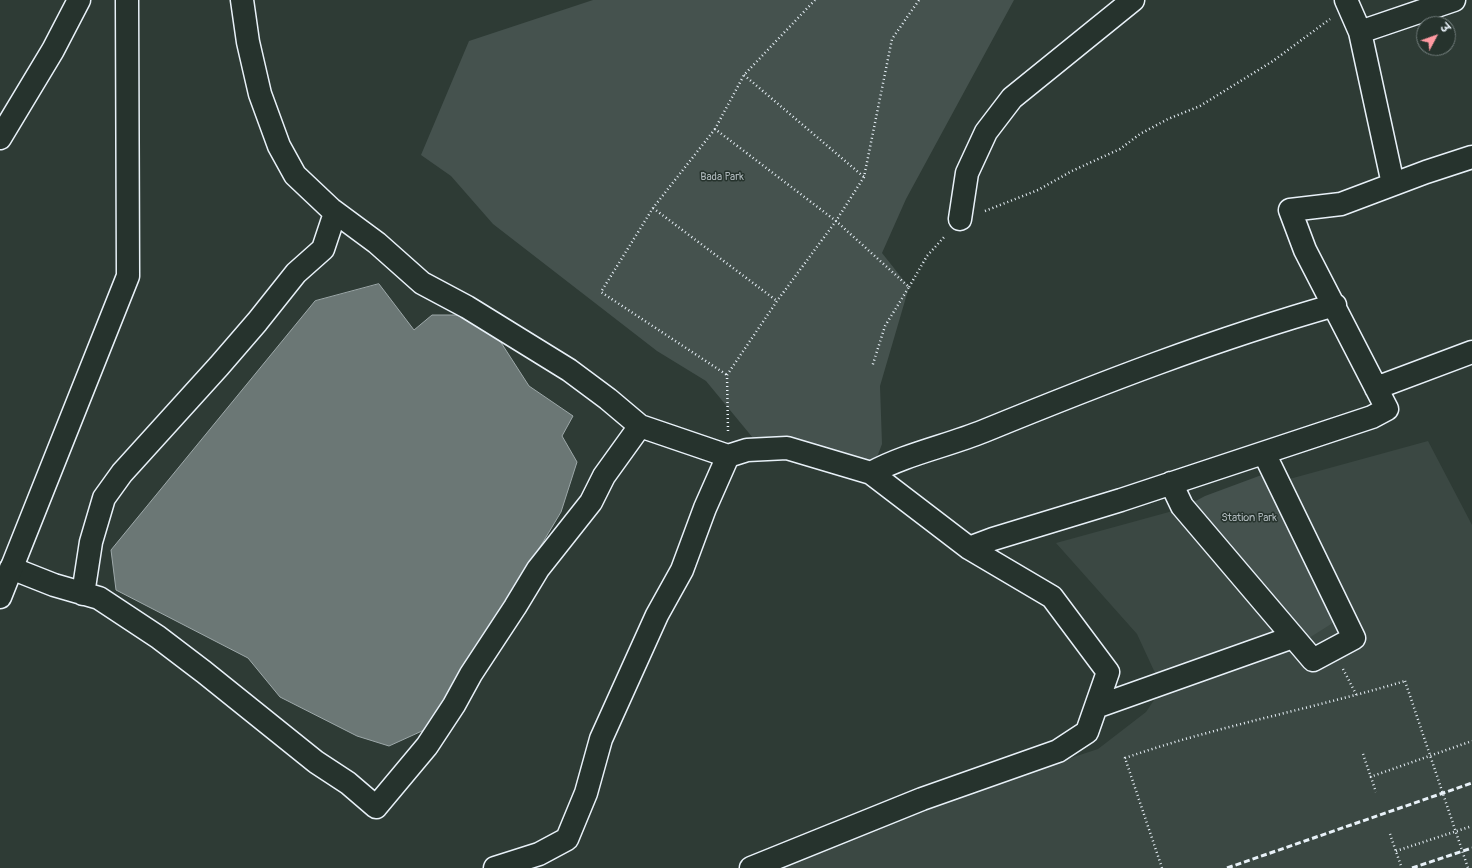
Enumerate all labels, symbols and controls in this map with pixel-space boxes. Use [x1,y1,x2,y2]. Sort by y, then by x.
north arrow [1416,16,1456,56]
text: उ [1437,21,1452,35]
park label: Bada Park [700,170,744,184]
park label: Station Park [1221,511,1277,525]

